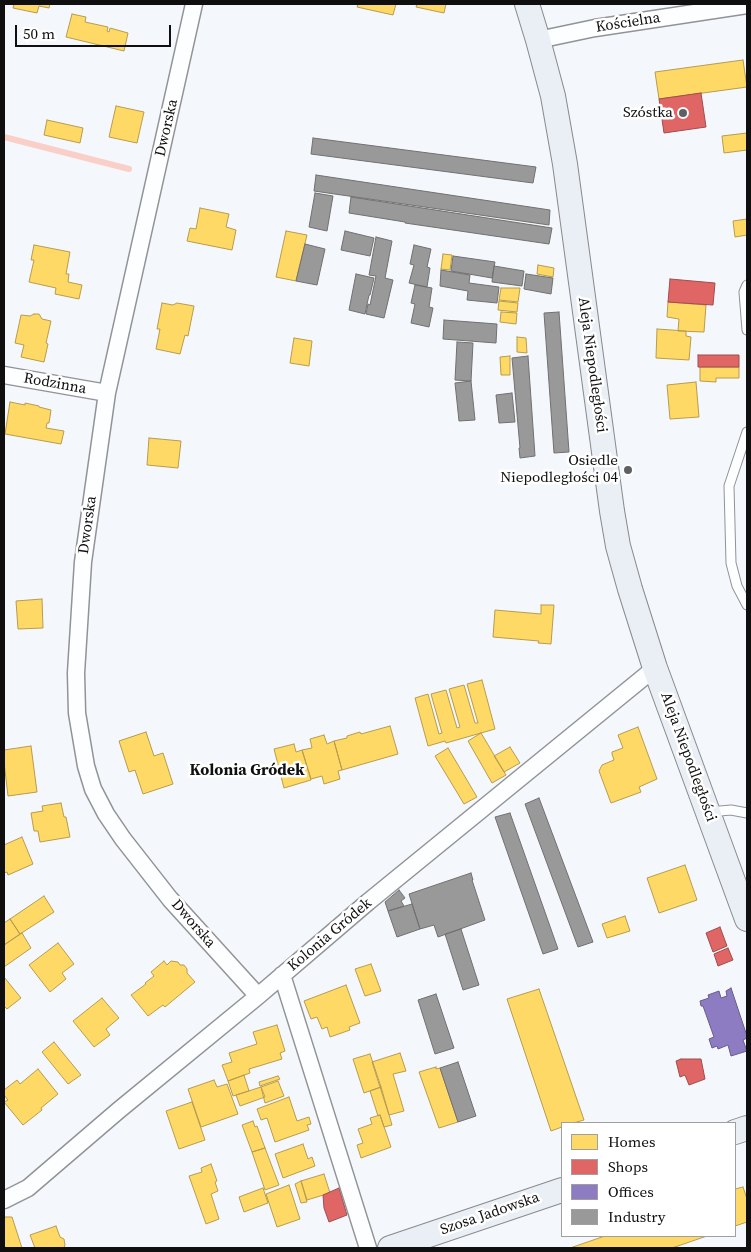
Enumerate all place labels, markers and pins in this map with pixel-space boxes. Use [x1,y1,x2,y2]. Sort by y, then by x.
place label: Szóstka [623,104,673,122]
marker: Szóstka [677,107,689,119]
place label: Osiedle Niepodległości 04 [500,452,618,487]
marker: Osiedle Niepodległości 04 [622,464,634,476]

